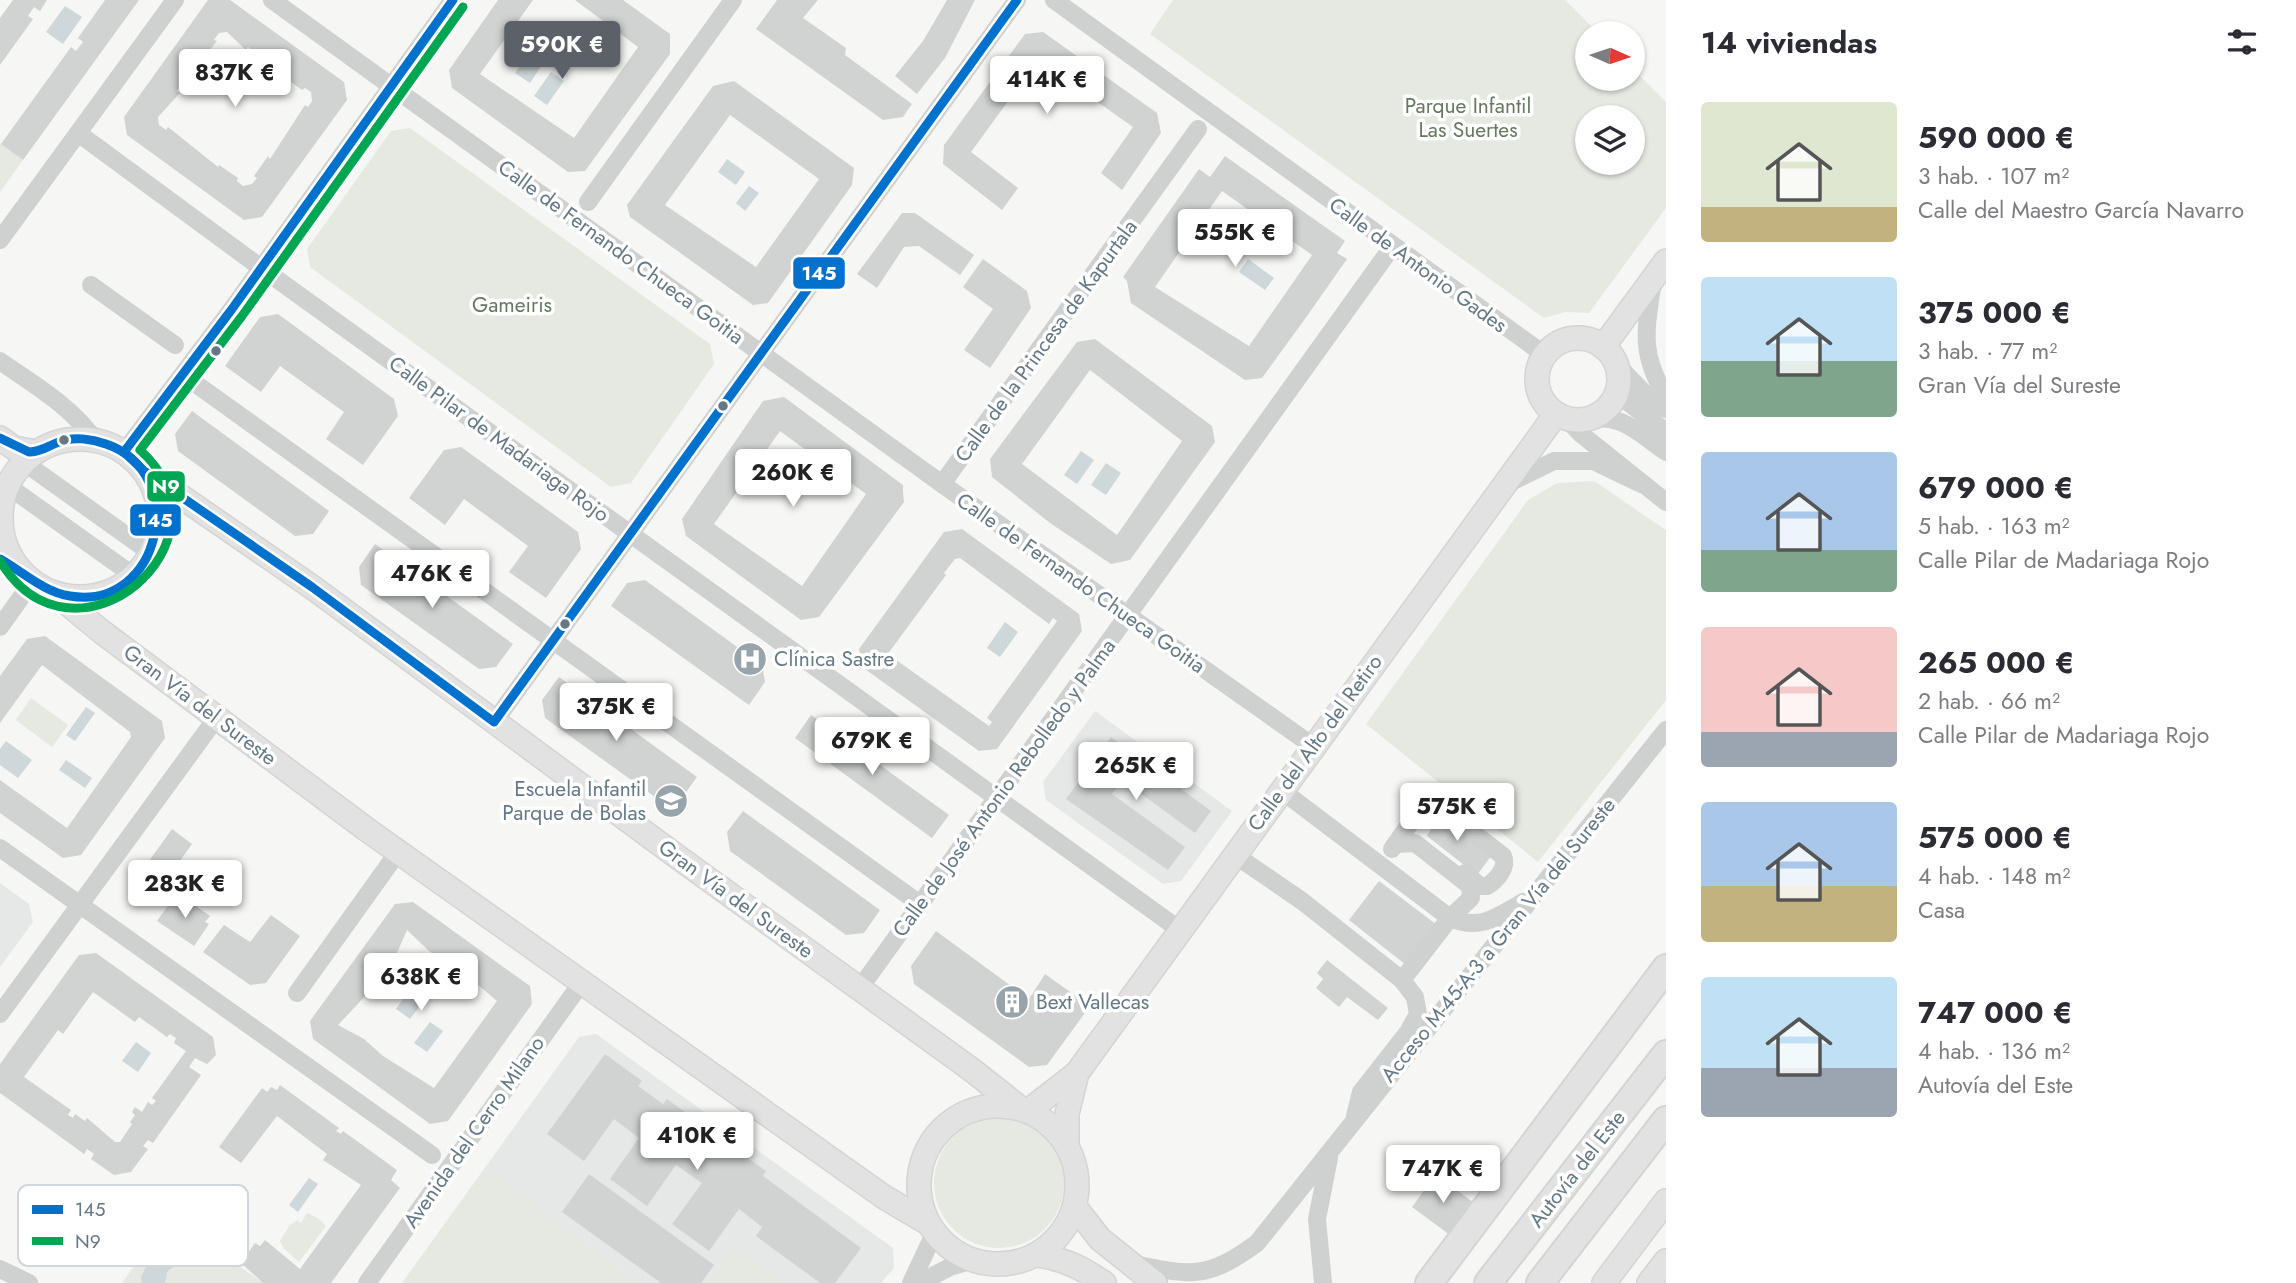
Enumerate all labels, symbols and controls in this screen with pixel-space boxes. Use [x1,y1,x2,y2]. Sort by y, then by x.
north arrow [1575,21,1645,91]
map controls [1575,21,1645,175]
text: 14 viviendas [1701,21,1877,64]
pin: 590K € [505,22,619,81]
icon: filters [2223,23,2261,61]
text: 590K € [520,27,604,61]
pin: 837K € [178,50,292,109]
text: 837K € [195,55,275,89]
pin: 414K € [990,57,1104,116]
text: 414K € [1006,62,1088,96]
park label: Parque Infantil Las Suertes [1405,91,1531,145]
button: layers [1575,105,1645,175]
text: 590 000 € [1918,116,2075,159]
icon: home [1757,130,1841,214]
street label: Calle de Fernando Chueca Goitia [492,152,750,352]
text: 3 hab. · 107 m² [1918,159,2069,193]
street label: Calle de Antonio Gades [1323,190,1513,340]
text: Calle del Maestro García Navarro [1918,193,2244,227]
pin: 555K € [1178,210,1292,269]
street label: Calle de la Princesa de Kapurtala [948,214,1144,468]
text: 555K € [1194,215,1276,249]
line badge: 145 [792,256,846,290]
text: 145 [801,260,837,287]
park label: Gameiris [472,290,552,320]
text: 375 000 € [1918,291,2071,334]
icon: home [1757,305,1841,389]
text: 3 hab. · 77 m² [1918,334,2057,368]
unlabelled marker [209,344,223,358]
street label: Calle Pilar de Madariaga Rojo [383,349,615,529]
text: Gran Vía del Sureste [1918,368,2121,402]
unlabelled marker [716,399,730,413]
unlabelled marker [57,433,71,447]
pin: 260K € [736,449,850,509]
text: 260K € [751,455,835,489]
text: 679 000 € [1918,466,2073,509]
line badge: N9 [146,470,186,503]
text: N9 [152,473,180,500]
icon: home [1757,480,1841,564]
street label: Calle de Fernando Chueca Goitia [950,485,1212,681]
line badge: 145 [129,503,182,537]
text: 145 [137,507,173,534]
text: 5 hab. · 163 m² [1918,509,2070,543]
text: Calle Pilar de Madariaga Rojo [1918,543,2209,577]
pin: 476K € [375,550,489,610]
text: 476K € [390,556,474,590]
unlabelled marker [558,617,572,631]
street label: Calle de José Antonio Rebolledo y Palma [885,633,1123,943]
street label: Gran Vía del Sureste [117,637,283,773]
hospital icon: Clínica Sastre [731,640,769,678]
text: 265 000 € [1918,641,2074,684]
place label: Clínica Sastre [774,644,895,674]
street label: Calle del Alto del Retiro [1241,648,1389,838]
icon: home [1757,655,1841,739]
pin: 375K € [559,684,673,743]
text: 2 hab. · 66 m² [1918,684,2060,718]
text: 375K € [576,689,656,723]
pin: 679K € [815,718,929,777]
text: Calle Pilar de Madariaga Rojo [1918,718,2209,752]
text: 679K € [831,723,913,757]
pin: 265K € [1079,742,1193,802]
text: 265K € [1094,748,1178,782]
place label: Escuela Infantil Parque de Bolas [502,774,646,828]
school or university icon: Escuela Infantil Parque de Bolas [652,782,690,820]
pin: 575K € [1400,784,1514,843]
text: 575K € [1416,789,1498,823]
street label: Acceso M-45-A-3 a Gran Vía del Sureste [1374,791,1623,1089]
text: 575 000 € [1918,816,2072,859]
icon: home [1757,830,1841,914]
street label: Gran Vía del Sureste [652,832,820,966]
text: 4 hab. · 148 m² [1918,859,2070,893]
pin: 283K € [128,860,242,920]
text: 283K € [144,866,226,900]
text: Casa [1918,893,1965,927]
pin: 638K € [364,954,478,1013]
text: 638K € [380,959,462,993]
building icon: Bext Vallecas [993,983,1031,1021]
place label: Bext Vallecas [1036,987,1149,1017]
text: 747 000 € [1918,991,2072,1034]
icon: home [1757,1005,1841,1089]
street label: Avenida del Cerro Milano [396,1030,552,1234]
text: 4 hab. · 136 m² [1918,1034,2070,1068]
text: Autovía del Este [1918,1068,2073,1102]
street label: Autovía del Este [1522,1104,1633,1234]
pin: 410K € [640,1112,754,1172]
text: 410K € [656,1118,738,1152]
pin: 747K € [1386,1146,1500,1205]
text: 747K € [1402,1151,1484,1185]
legend [18,1185,248,1266]
text: 145 [75,1196,105,1223]
text: N9 [75,1228,101,1255]

